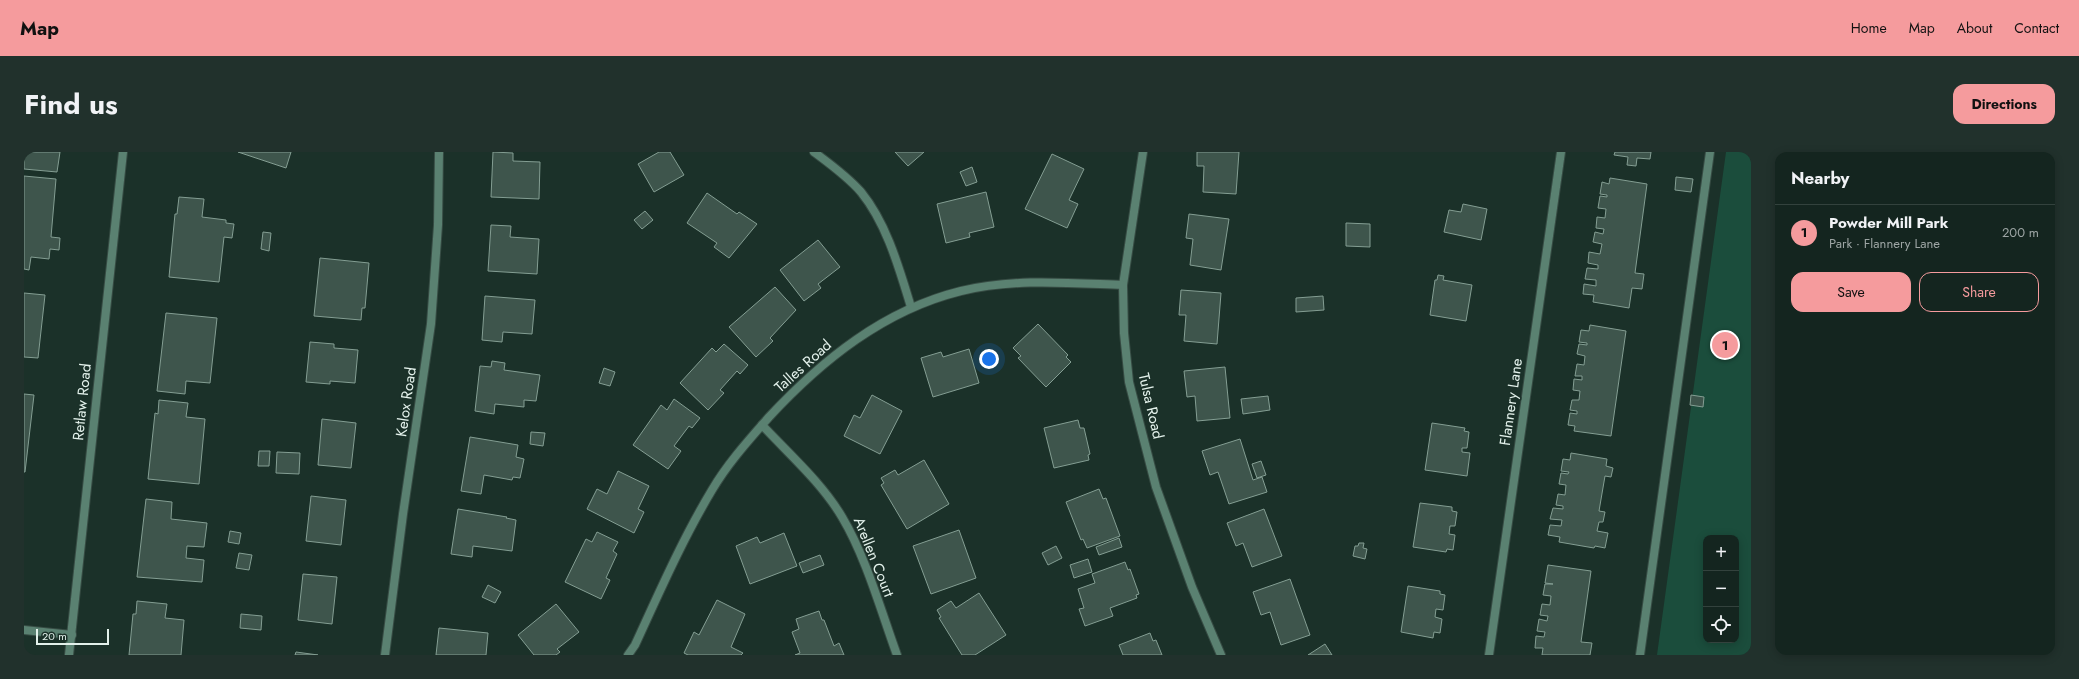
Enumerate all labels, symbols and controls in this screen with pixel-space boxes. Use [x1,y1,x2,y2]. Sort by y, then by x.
text: Map [20,15,59,42]
text: Home [1851,18,1887,38]
text: Map [1909,18,1935,38]
text: About [1957,18,1992,38]
text: Contact [2014,18,2059,38]
text: Find us [24,84,118,125]
button: Directions [1953,84,2055,124]
text: Nearby [1791,166,1849,190]
text: Powder Mill Park [1829,212,1948,234]
text: 1 [1801,223,1807,242]
text: 200 m [2002,223,2039,242]
text: Park · Flannery Lane [1829,234,1940,253]
button: Save [1791,272,1911,312]
button: Share [1919,272,2039,312]
pin: 1 [1712,330,1738,360]
street label: Talles Road [770,334,836,398]
your location [979,349,999,369]
street label: Flannery Lane [1494,357,1528,447]
street label: Retlaw Road [67,362,97,442]
street label: Kelox Road [390,366,422,438]
street label: Tulsa Road [1133,371,1169,441]
street label: Arellen Court [848,514,900,601]
map controls [1703,535,1739,643]
button: + [1703,535,1739,571]
button: − [1703,571,1739,607]
button: locate [1703,607,1739,643]
scale bar [36,627,109,646]
text: 20 m [42,628,67,644]

